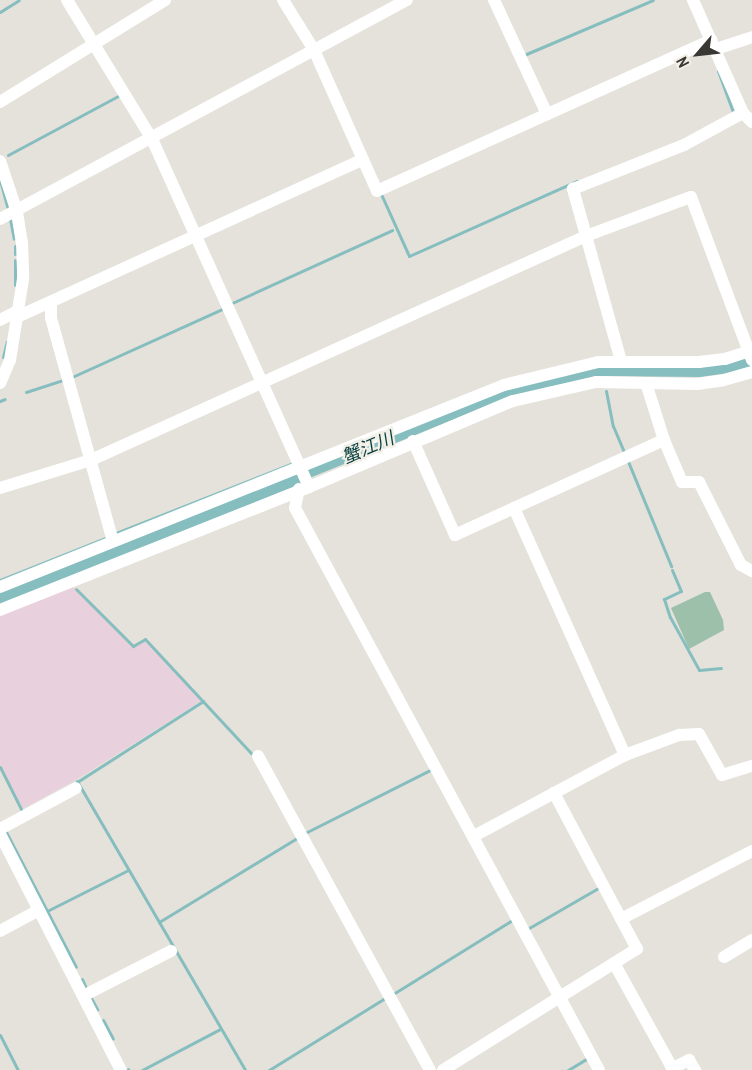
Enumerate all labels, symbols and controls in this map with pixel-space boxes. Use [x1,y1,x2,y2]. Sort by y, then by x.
north arrow [668,24,728,84]
text: N [670,53,694,72]
water label: 蟹江川 [339,428,397,468]

